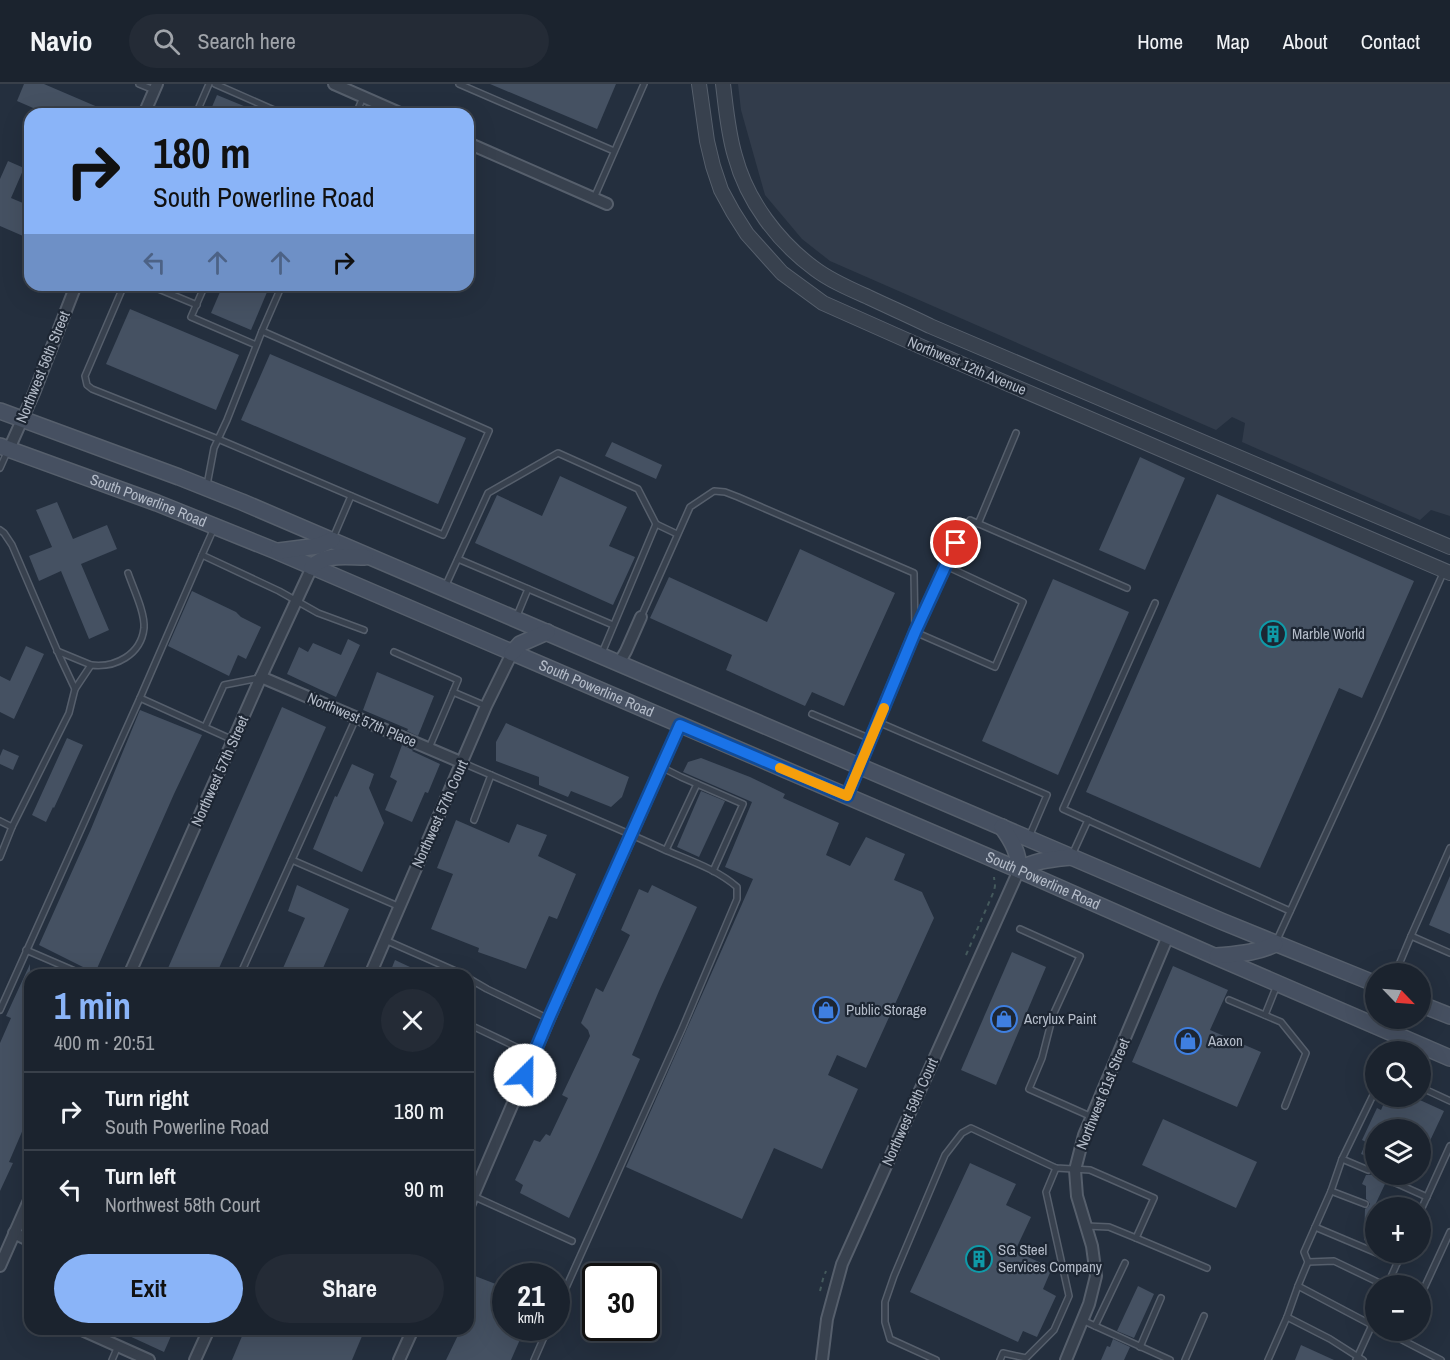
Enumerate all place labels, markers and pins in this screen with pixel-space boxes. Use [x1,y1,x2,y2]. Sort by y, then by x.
pin [930,517,981,568]
building icon: Marble World [1258,619,1288,649]
place label: Marble World [1292,623,1365,644]
shop icon: Public Storage [811,995,841,1025]
place label: Public Storage [846,999,927,1020]
shop icon: Acrylux Paint [989,1004,1019,1034]
place label: Acrylux Paint [1023,1008,1097,1029]
shop icon: Aaxon [1173,1026,1203,1056]
place label: Aaxon [1207,1030,1243,1051]
place label: SG Steel Services Company [998,1239,1103,1277]
building icon: SG Steel Services Company [964,1244,994,1274]

